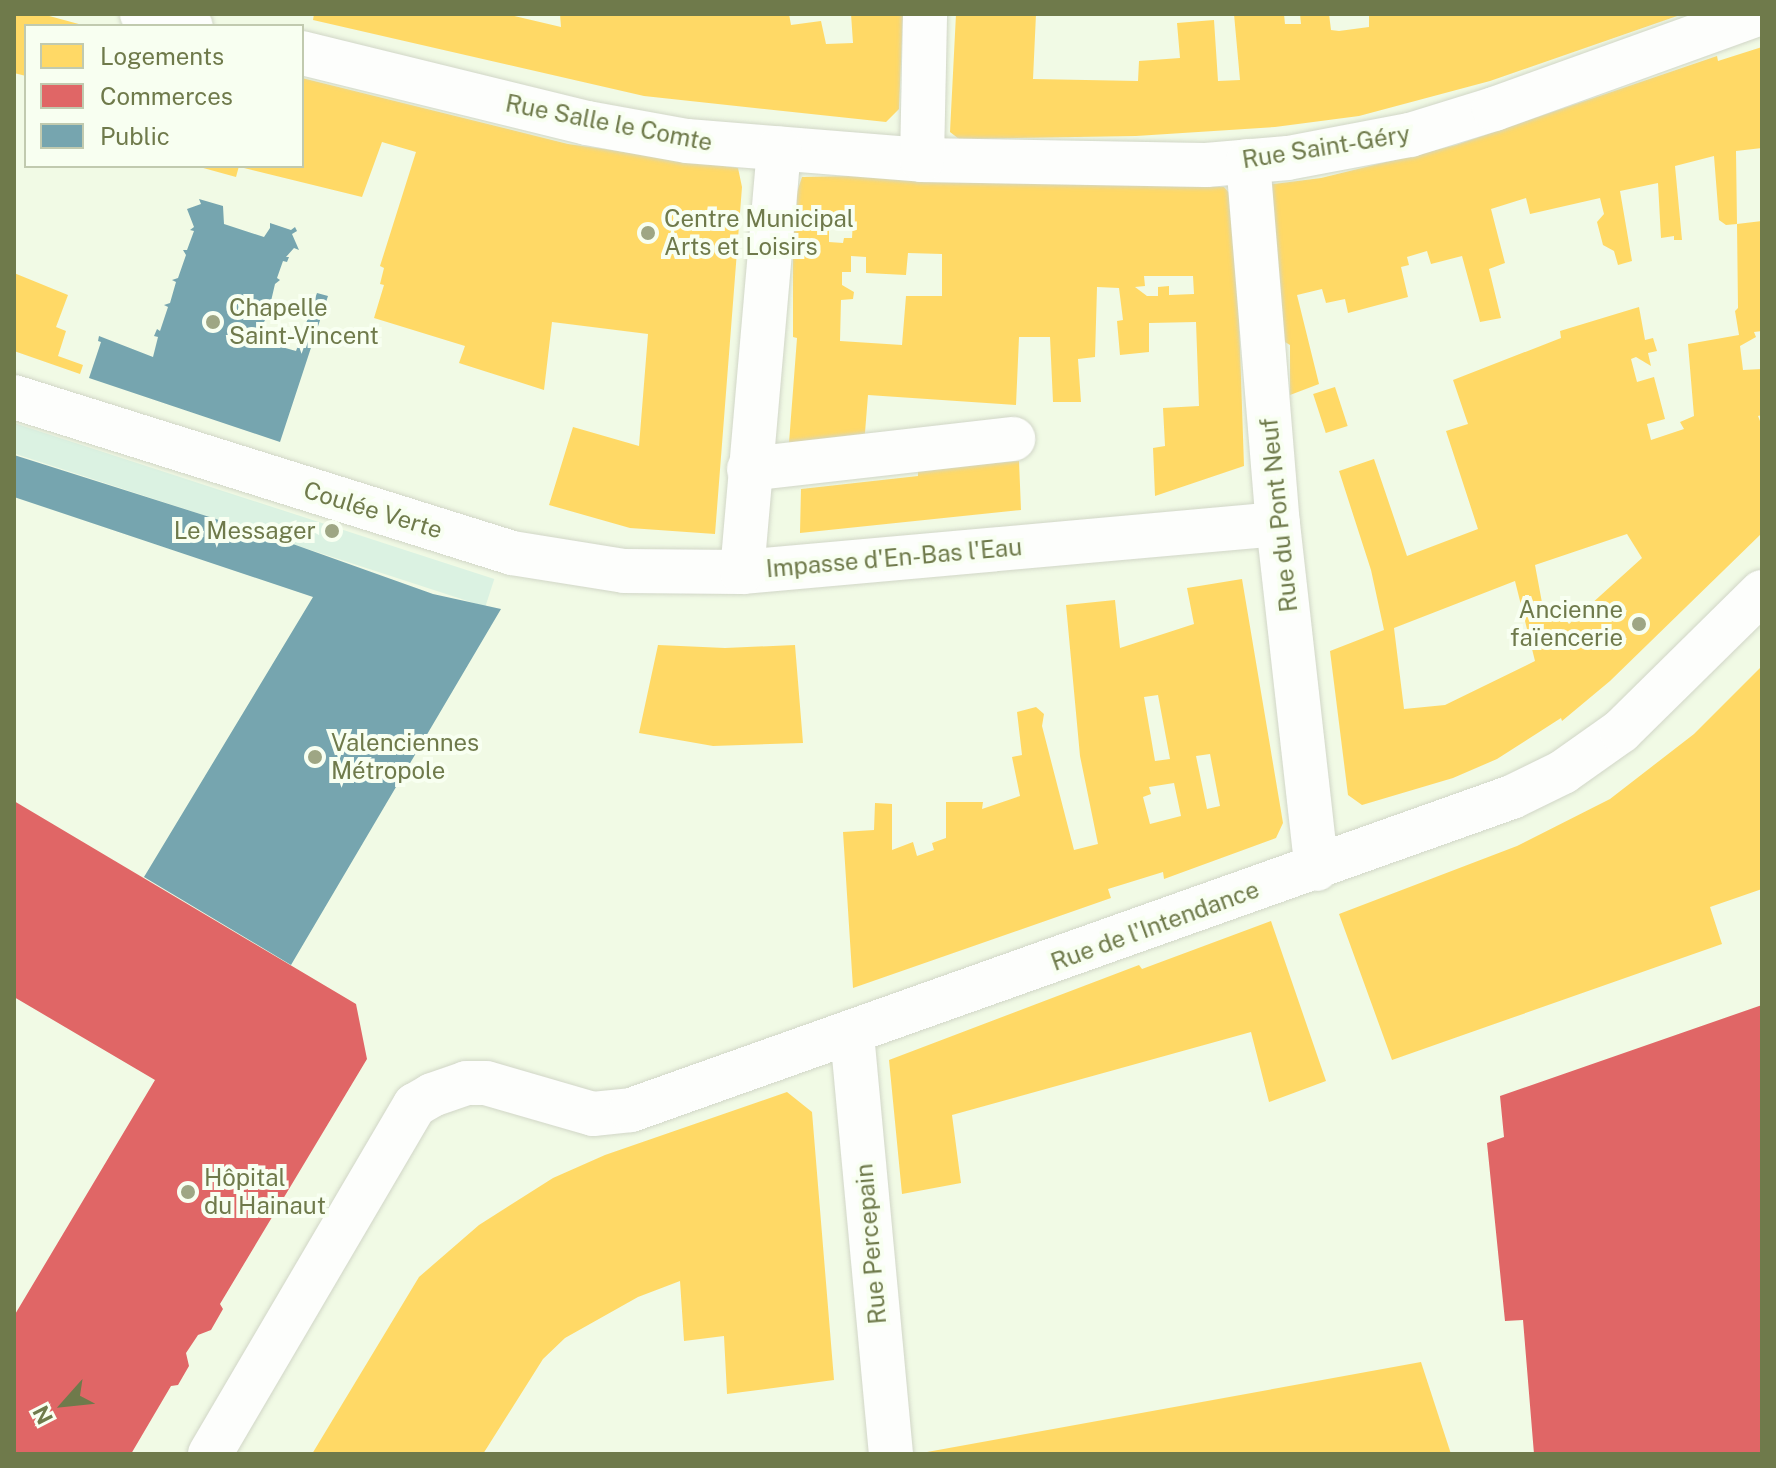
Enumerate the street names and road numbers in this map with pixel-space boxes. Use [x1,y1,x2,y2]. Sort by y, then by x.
street label: Rue Salle le Comte [503,89,715,157]
street label: Rue Saint-Géry [1240,120,1412,174]
street label: Rue du Pont Neuf [1254,416,1304,614]
street label: Coulée Verte [300,475,446,545]
street label: Impasse d'En-Bas l'Eau [765,532,1023,584]
street label: Rue de l'Intendance [1047,875,1263,977]
street label: Rue Percepain [850,1162,892,1326]

